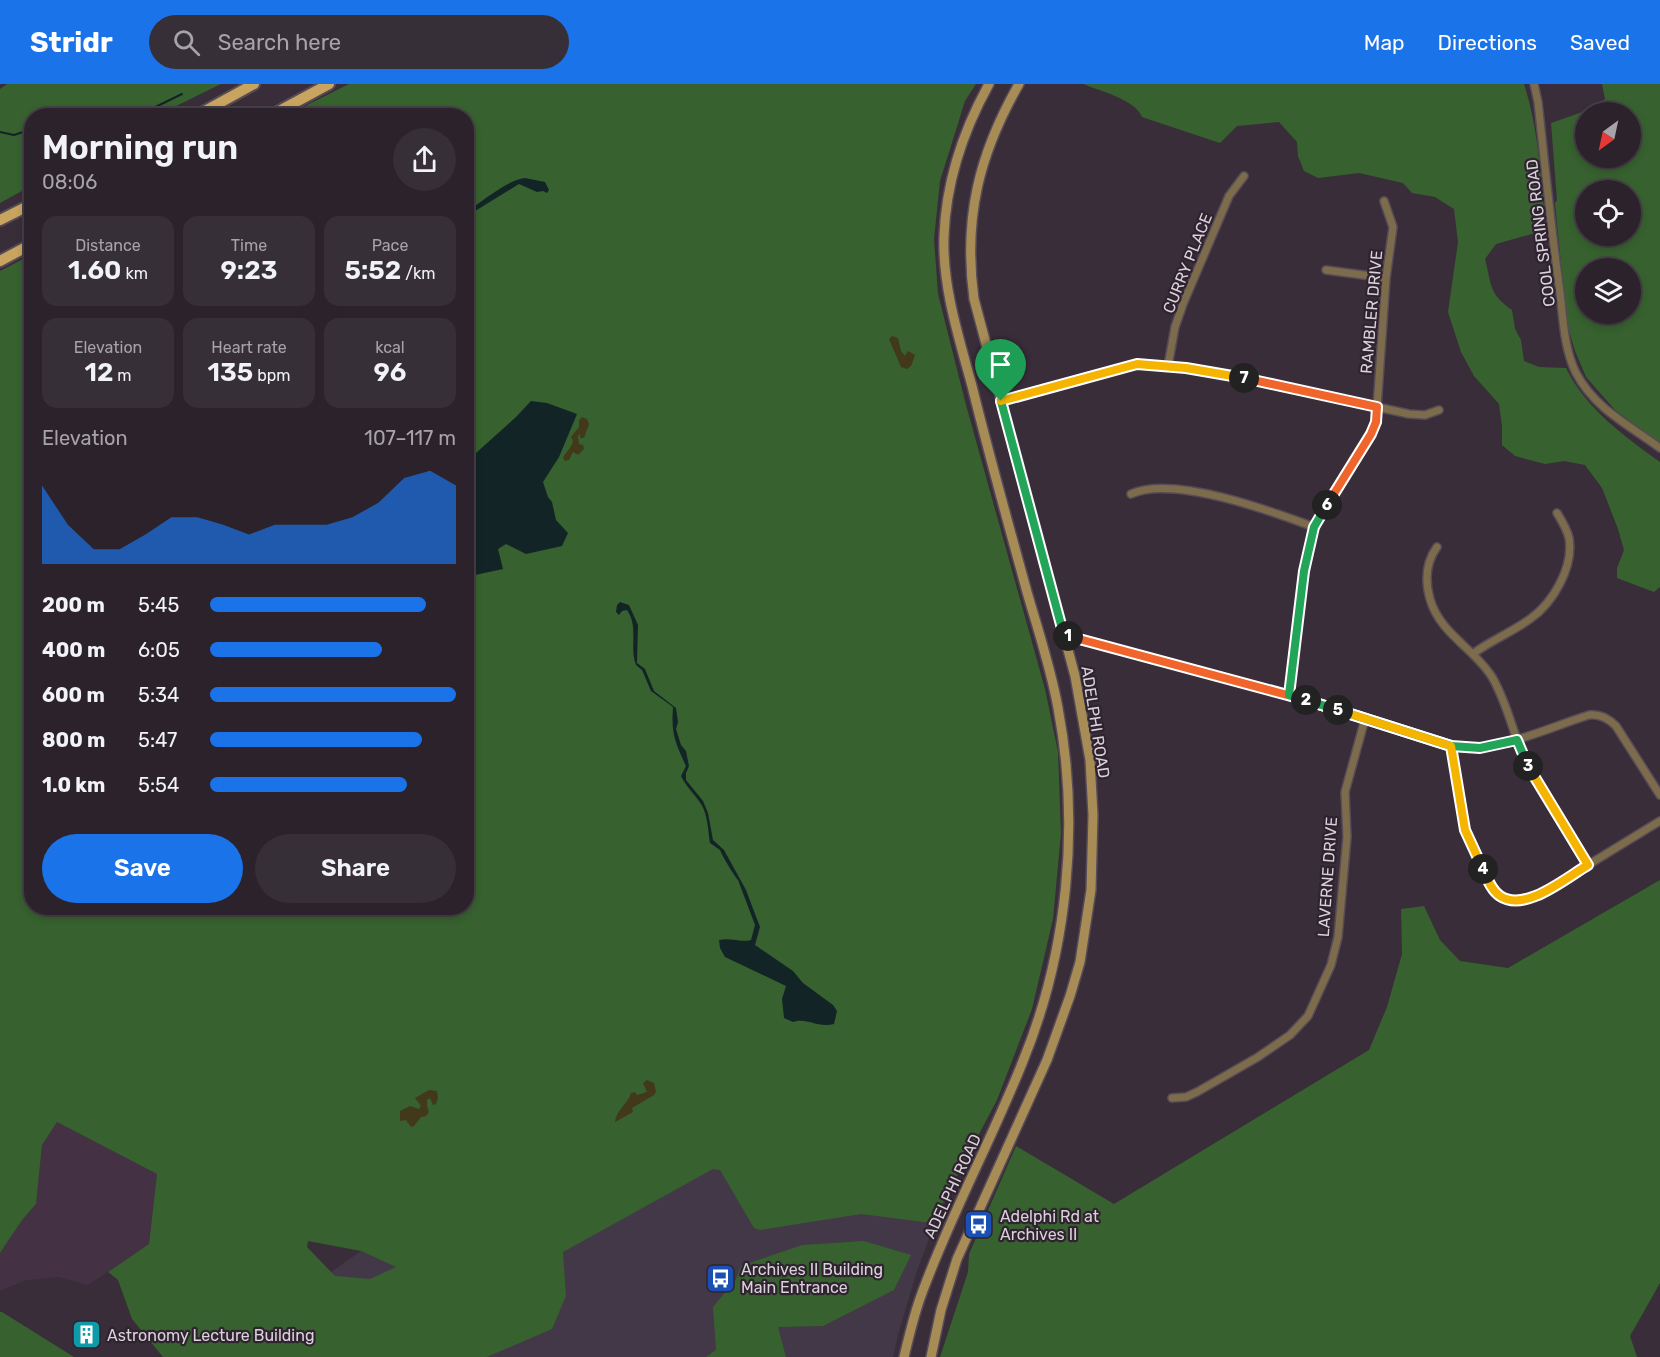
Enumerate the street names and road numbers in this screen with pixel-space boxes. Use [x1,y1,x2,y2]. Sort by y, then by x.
street label: COOL SPRING ROAD [1522,158,1559,308]
street label: CURRY PLACE [1159,210,1216,316]
street label: RAMBLER DRIVE [1357,250,1386,375]
street label: ADELPHI ROAD [1077,665,1114,780]
street label: LAVERNE DRIVE [1314,816,1341,938]
street label: ADELPHI ROAD [920,1131,985,1242]

